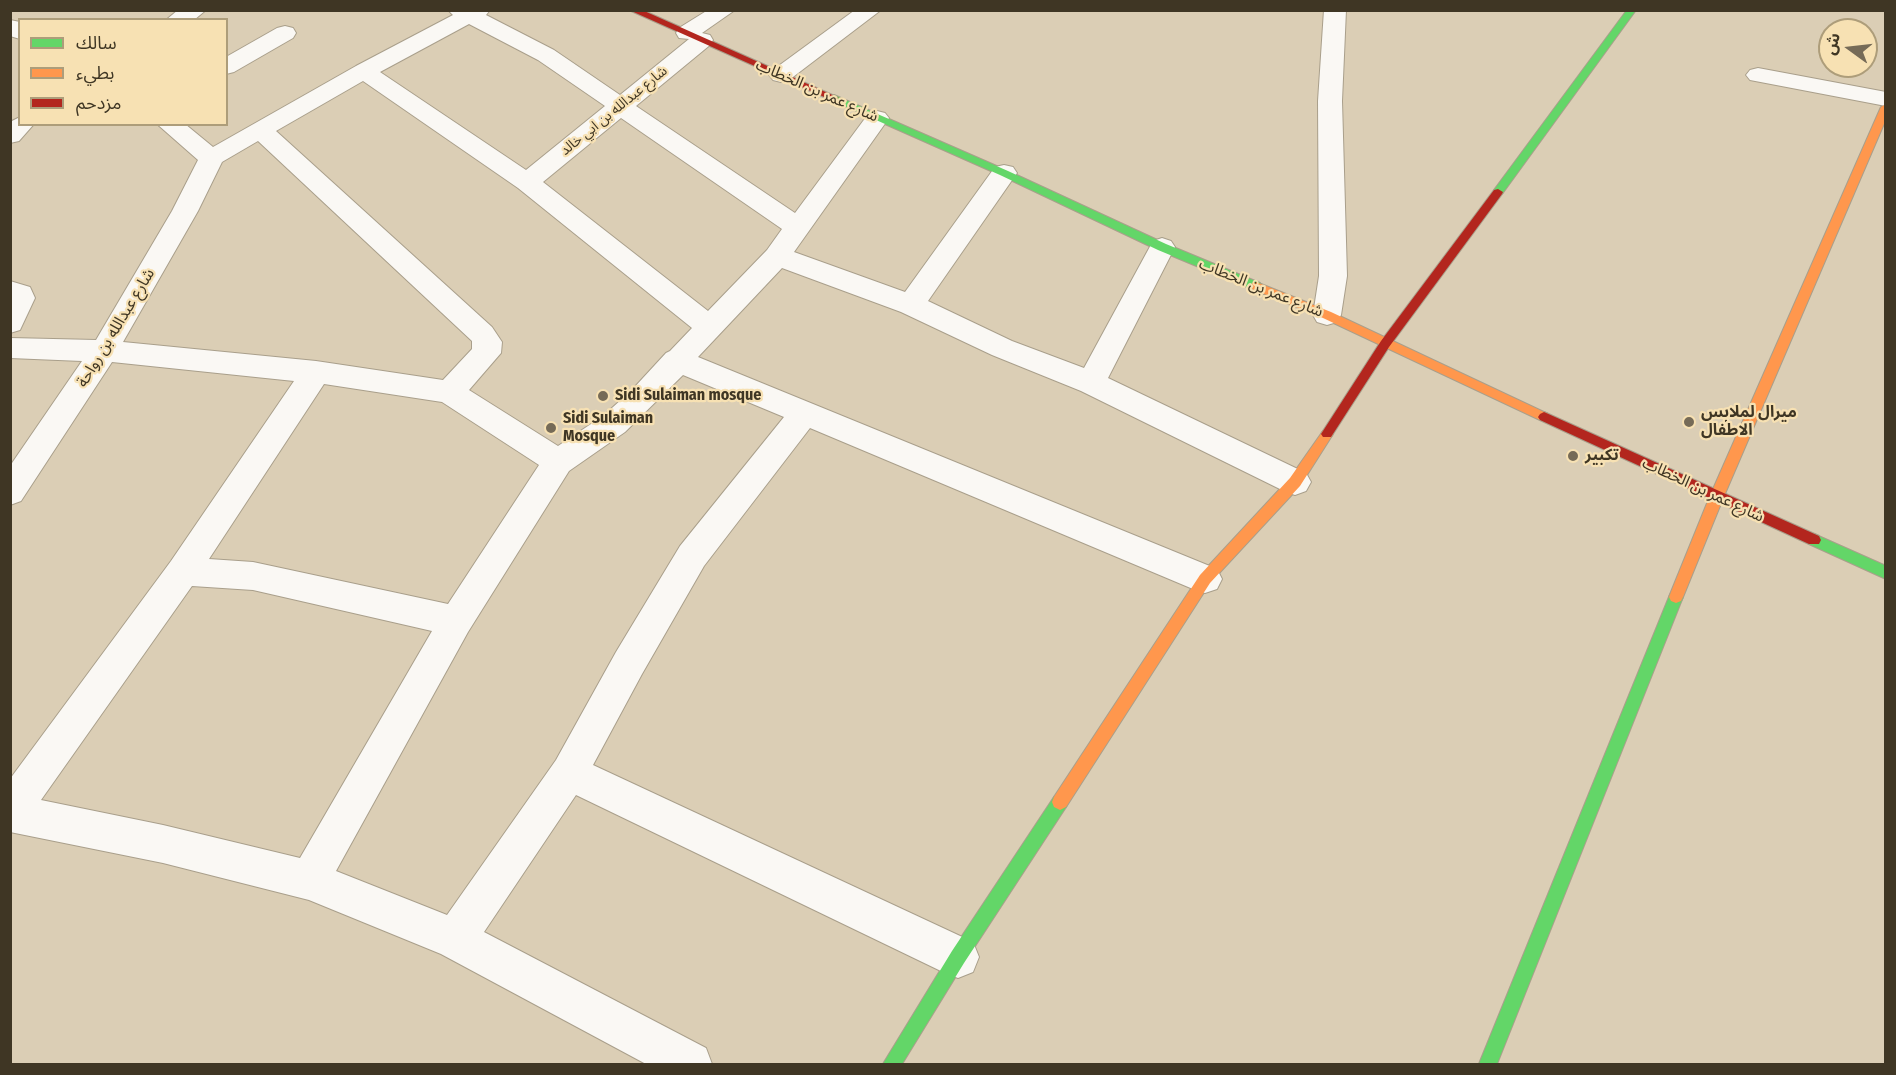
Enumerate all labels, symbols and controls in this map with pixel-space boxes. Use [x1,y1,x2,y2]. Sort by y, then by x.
legend [18,18,228,126]
north arrow [1818,18,1878,78]
text: ش [1820,31,1844,57]
text: سالك [76,32,117,54]
street label: شارع عمر بن الخطاب [753,55,881,127]
text: بطيء [76,62,114,84]
street label: شارع عبدالله بن ابي خالد [557,63,671,159]
text: مزدحم [76,92,121,114]
street label: شارع عمر بن الخطاب [1196,254,1326,322]
street label: شارع عبدالله بن رواحة [73,265,159,391]
place label: Sidi Sulaiman mosque [615,386,761,406]
marker: Sidi Sulaiman mosque [596,389,610,403]
place label: ميرال لملابس الاطفال [1701,403,1797,441]
place label: Sidi Sulaiman Mosque [563,409,653,447]
marker: ميرال لملابس الاطفال [1682,415,1696,429]
marker: Sidi Sulaiman Mosque [544,421,558,435]
place label: تكبير [1585,446,1619,466]
marker: تكبير [1566,449,1580,463]
street label: شارع عمر بن الخطاب [1639,453,1767,527]

